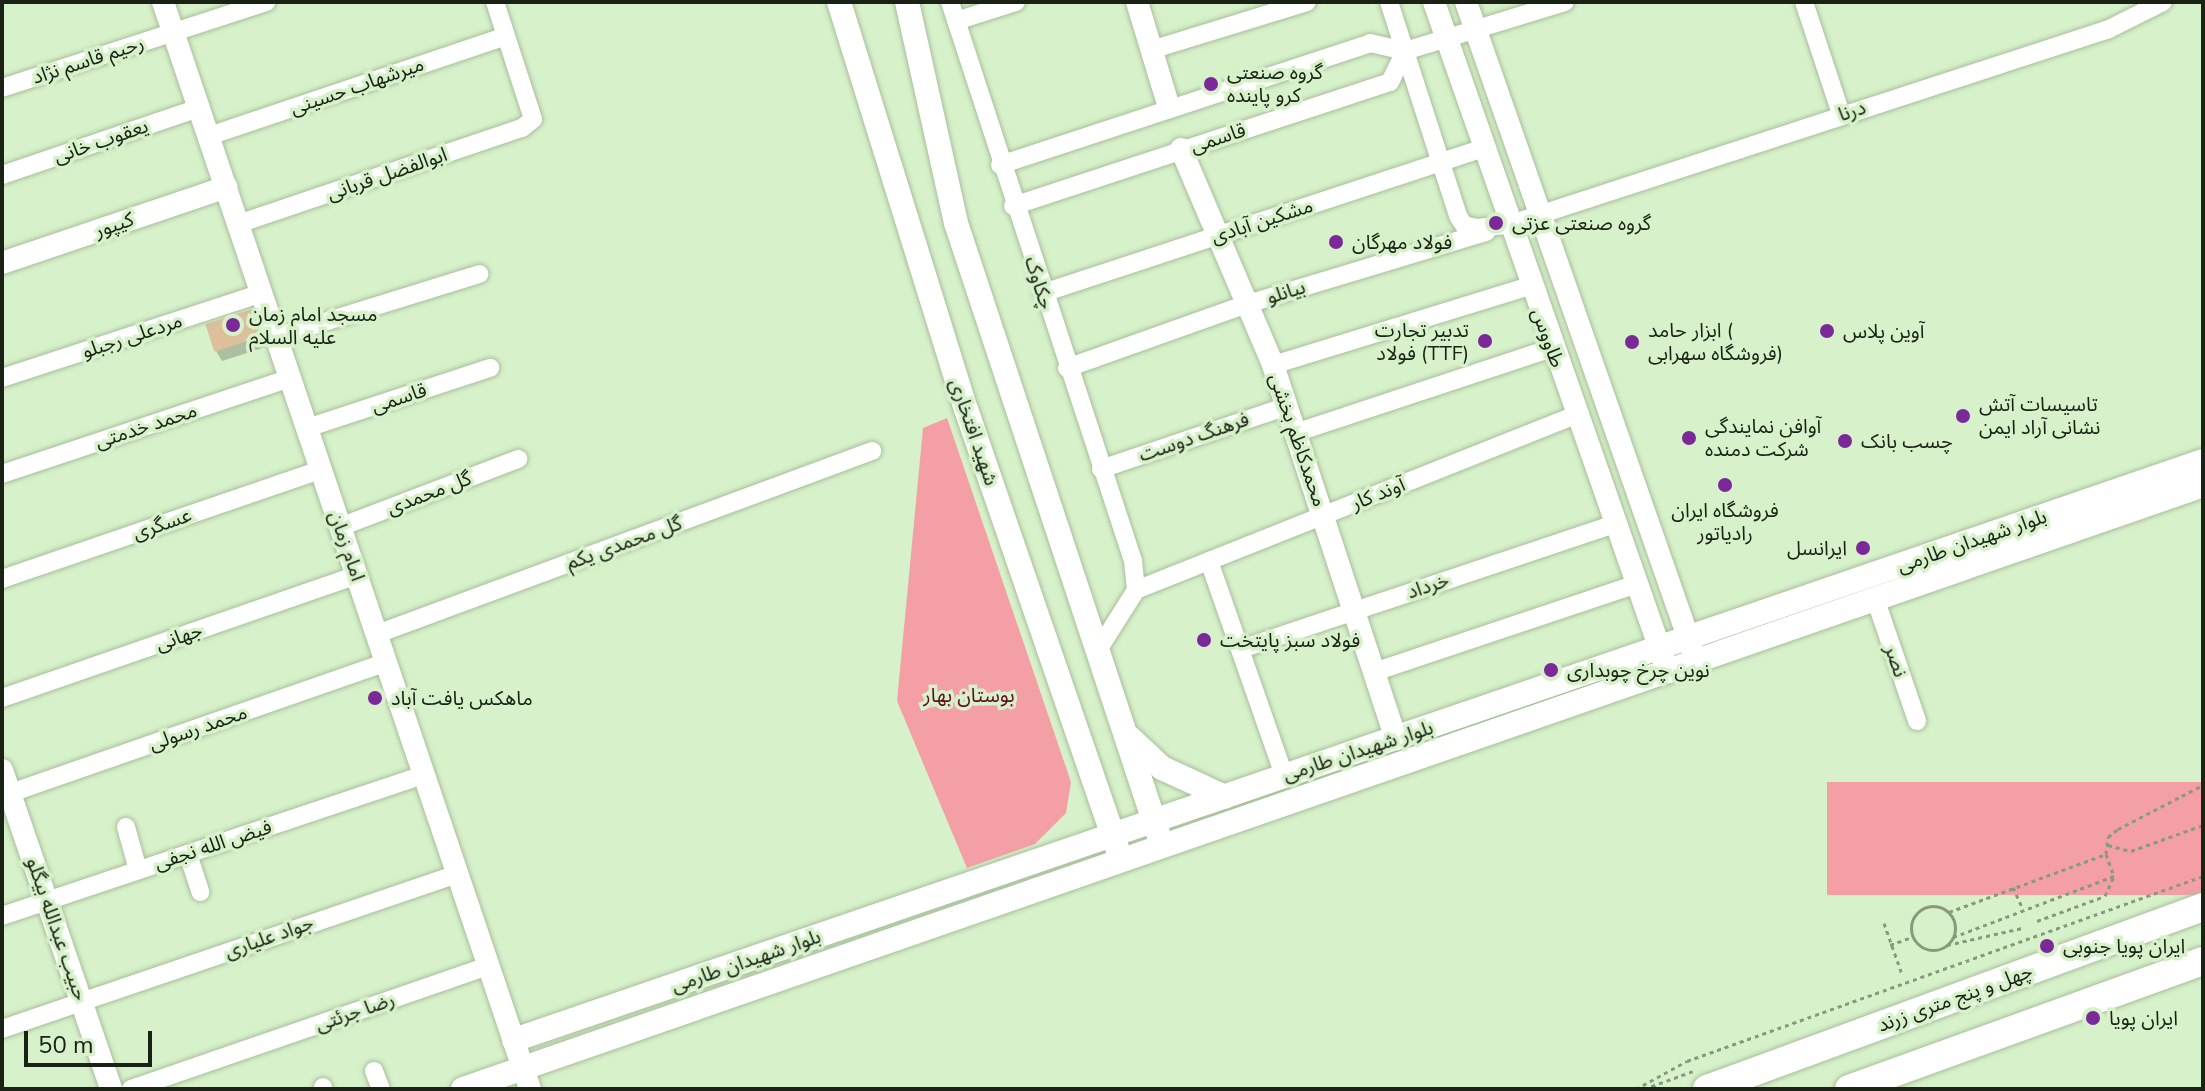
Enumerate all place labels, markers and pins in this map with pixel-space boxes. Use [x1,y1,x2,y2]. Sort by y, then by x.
place label: گروه صنعتی کرو پاینده [1227,60,1323,107]
marker: گروه صنعتی کرو پاینده [1202,75,1220,93]
place label: گروه صنعتی عزتی [1512,211,1651,235]
marker: گروه صنعتی عزتی [1487,214,1505,232]
place label: فولاد مهرگان [1352,230,1452,254]
marker: فولاد مهرگان [1327,233,1345,251]
place label: مسجد امام زمان علیه السلام [249,302,377,349]
marker: مسجد امام زمان علیه السلام [224,316,242,334]
place label: تدبیر تجارت فولاد (TTF) [1375,318,1469,365]
place label: ابزار حامد ( فروشگاه سهرابی) [1648,318,1783,365]
place label: آوین پلاس [1843,319,1924,343]
marker: آوین پلاس [1818,322,1836,340]
marker: تدبیر تجارت فولاد (TTF) [1476,332,1494,350]
marker: ابزار حامد ( فروشگاه سهرابی) [1623,333,1641,351]
place label: تاسیسات آتش نشانی آراد ایمن [1979,392,2100,439]
marker: تاسیسات آتش نشانی آراد ایمن [1954,407,1972,425]
place label: آوافن نمایندگی شرکت دمنده [1705,414,1821,461]
marker: آوافن نمایندگی شرکت دمنده [1680,429,1698,447]
place label: چسب بانک [1861,429,1953,453]
marker: چسب بانک [1836,432,1854,450]
marker: فروشگاه ایران رادیاتور [1716,476,1734,494]
place label: فروشگاه ایران رادیاتور [1671,498,1779,545]
place label: ایرانسل [1787,536,1847,560]
marker: ایرانسل [1854,539,1872,557]
place label: فولاد سبز پایتخت [1220,628,1360,652]
marker: فولاد سبز پایتخت [1195,631,1213,649]
place label: نوین چرخ چوبداری [1567,658,1710,682]
marker: نوین چرخ چوبداری [1542,661,1560,679]
place label: ماهکس یافت آباد [391,686,533,710]
marker: ماهکس یافت آباد [366,689,384,707]
place label: ایران پویا جنوبی [2063,934,2185,958]
marker: ایران پویا جنوبی [2038,937,2056,955]
place label: ایران پویا [2109,1006,2178,1030]
marker: ایران پویا [2084,1009,2102,1027]

